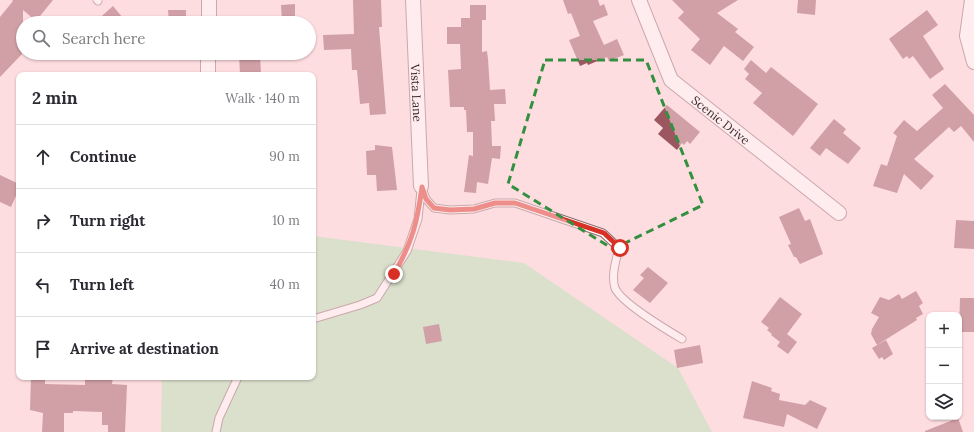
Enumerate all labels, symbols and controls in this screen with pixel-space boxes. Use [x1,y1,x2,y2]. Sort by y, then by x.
search box [16,16,316,60]
icon: search [30,27,52,49]
text: Search here [62,29,145,48]
street label: Vista Lane [408,63,426,123]
text: 2 min [32,87,78,109]
text: Walk · 140 m [225,90,300,107]
street label: Scenic Drive [689,92,754,148]
icon: ahead [32,146,54,168]
text: Continue [70,147,136,166]
text: 90 m [269,148,300,165]
icon: right [32,210,54,232]
text: Turn right [70,211,146,230]
text: 10 m [272,212,300,229]
route start [611,239,629,257]
route end [385,265,403,283]
icon: left [32,274,54,296]
text: Turn left [70,275,134,294]
text: 40 m [270,276,300,293]
map controls [926,312,962,420]
button: + [926,312,962,348]
icon: arrive [32,338,54,360]
text: Arrive at destination [70,339,219,358]
button: − [926,348,962,384]
button: layers [926,384,962,420]

